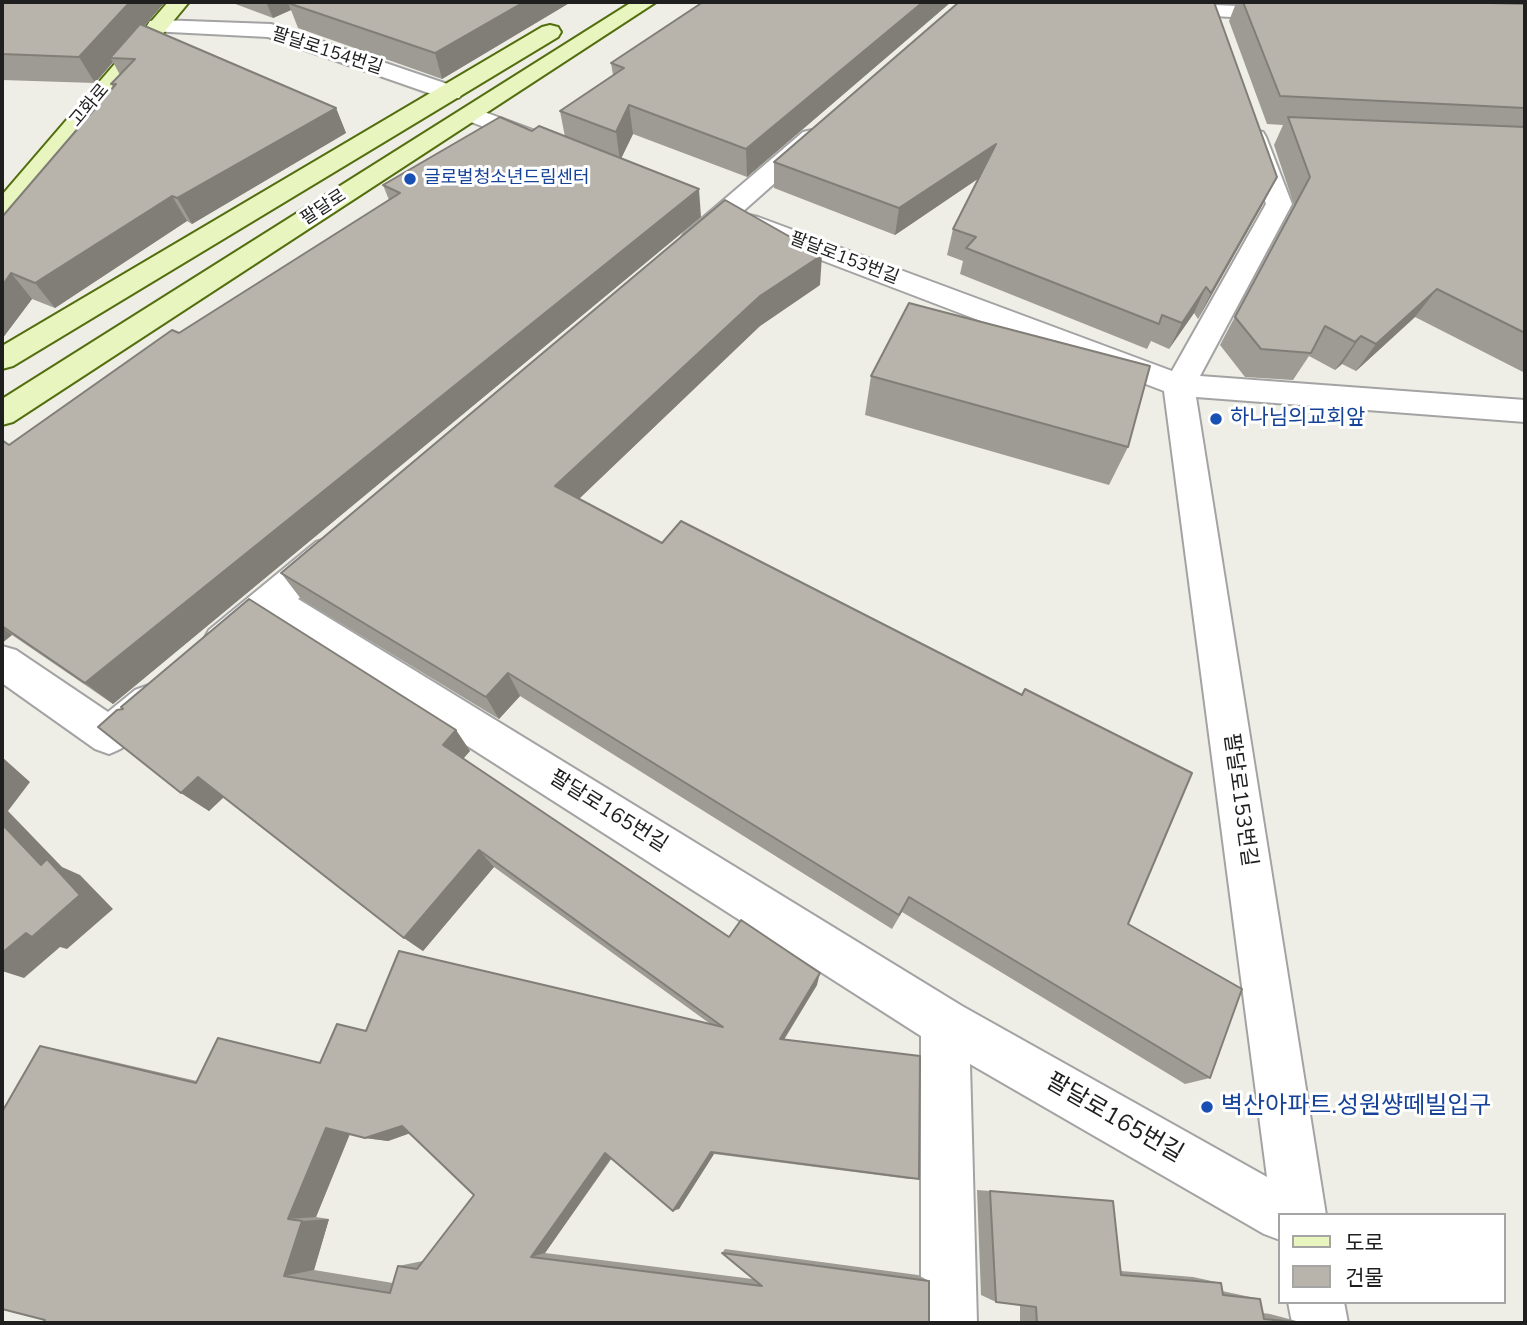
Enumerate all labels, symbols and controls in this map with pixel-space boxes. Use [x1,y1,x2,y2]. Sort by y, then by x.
street label: 팔달로154번길 [269,24,385,80]
street label: 고화로 [66,80,114,132]
place label: 글로벌청소년드림센터 [424,168,590,190]
marker: 글로벌청소년드림센터 [402,171,418,187]
street label: 팔달로 [297,185,351,231]
street label: 팔달로153번길 [786,228,902,290]
place label: 하나님의교회앞 [1230,406,1365,432]
marker: 하나님의교회앞 [1208,411,1224,427]
street label: 팔달로153번길 [1217,732,1261,868]
street label: 팔달로165번길 [544,766,672,858]
street label: 팔달로165번길 [1040,1068,1188,1170]
place label: 벽산아파트.성원썅떼빌입구 [1221,1093,1491,1121]
marker: 벽산아파트.성원썅떼빌입구 [1199,1099,1215,1115]
legend [1278,1213,1506,1304]
text: 도로 [1345,1229,1384,1257]
text: 건물 [1345,1264,1384,1292]

